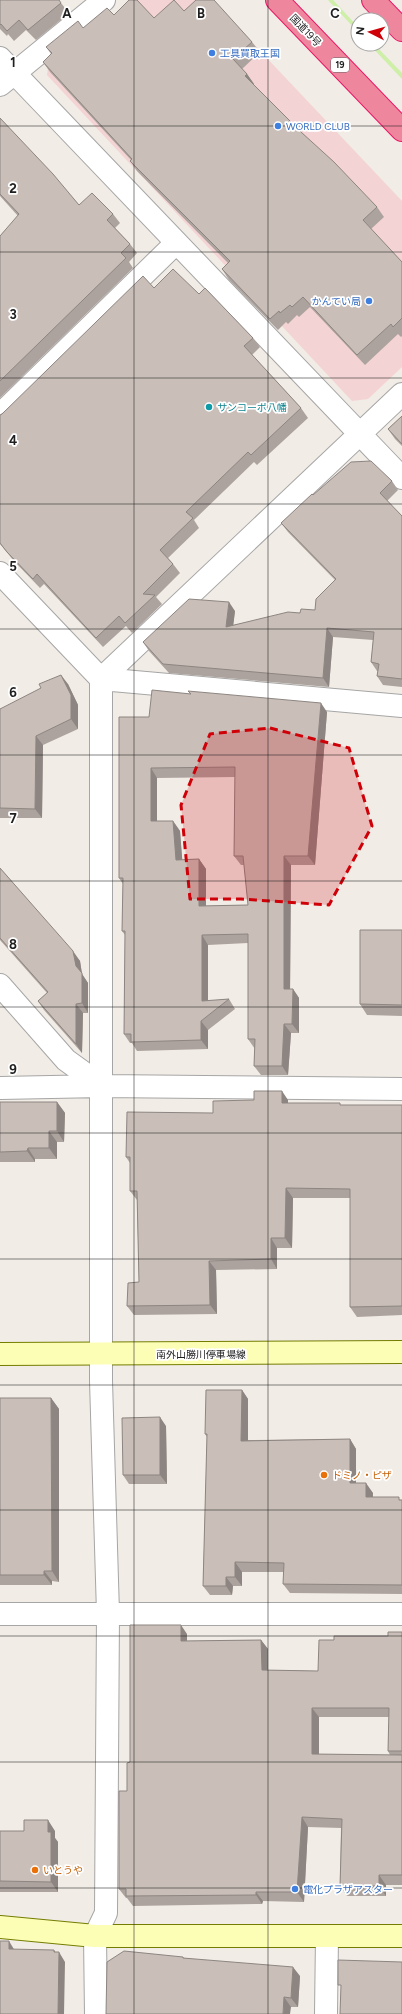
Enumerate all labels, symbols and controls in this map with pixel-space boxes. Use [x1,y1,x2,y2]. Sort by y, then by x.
text: A [62,6,72,21]
text: B [197,6,205,21]
text: C [330,6,340,21]
street label: 国道19号 [287,12,324,49]
north arrow [350,12,390,52]
text: N [354,26,367,36]
place label: 工具買取王国 [220,47,280,60]
marker: 工具買取王国 [207,48,217,58]
text: 1 [10,55,16,70]
road number: 19 [331,58,349,72]
place label: WORLD CLUB [286,120,350,133]
marker: WORLD CLUB [273,121,283,131]
text: 2 [9,181,17,196]
place label: かんてい局 [312,295,361,308]
marker: かんてい局 [364,296,374,306]
text: 3 [9,307,17,322]
place label: サンコーポ八幡 [217,401,287,414]
marker: サンコーポ八幡 [204,402,214,412]
text: 4 [9,433,17,448]
text: 5 [9,559,17,574]
text: 6 [9,685,17,700]
text: 7 [9,811,17,826]
text: 8 [9,937,17,952]
text: 9 [9,1062,17,1077]
street label: 南外山勝川停車場線 [156,1348,246,1361]
place label: ドミノ・ピザ [332,1469,392,1482]
marker: ドミノ・ピザ [319,1470,329,1480]
place label: いとうや [43,1864,83,1877]
marker: いとうや [30,1865,40,1875]
place label: 電化プラザアスター [303,1883,393,1896]
marker: 電化プラザアスター [290,1884,300,1894]

